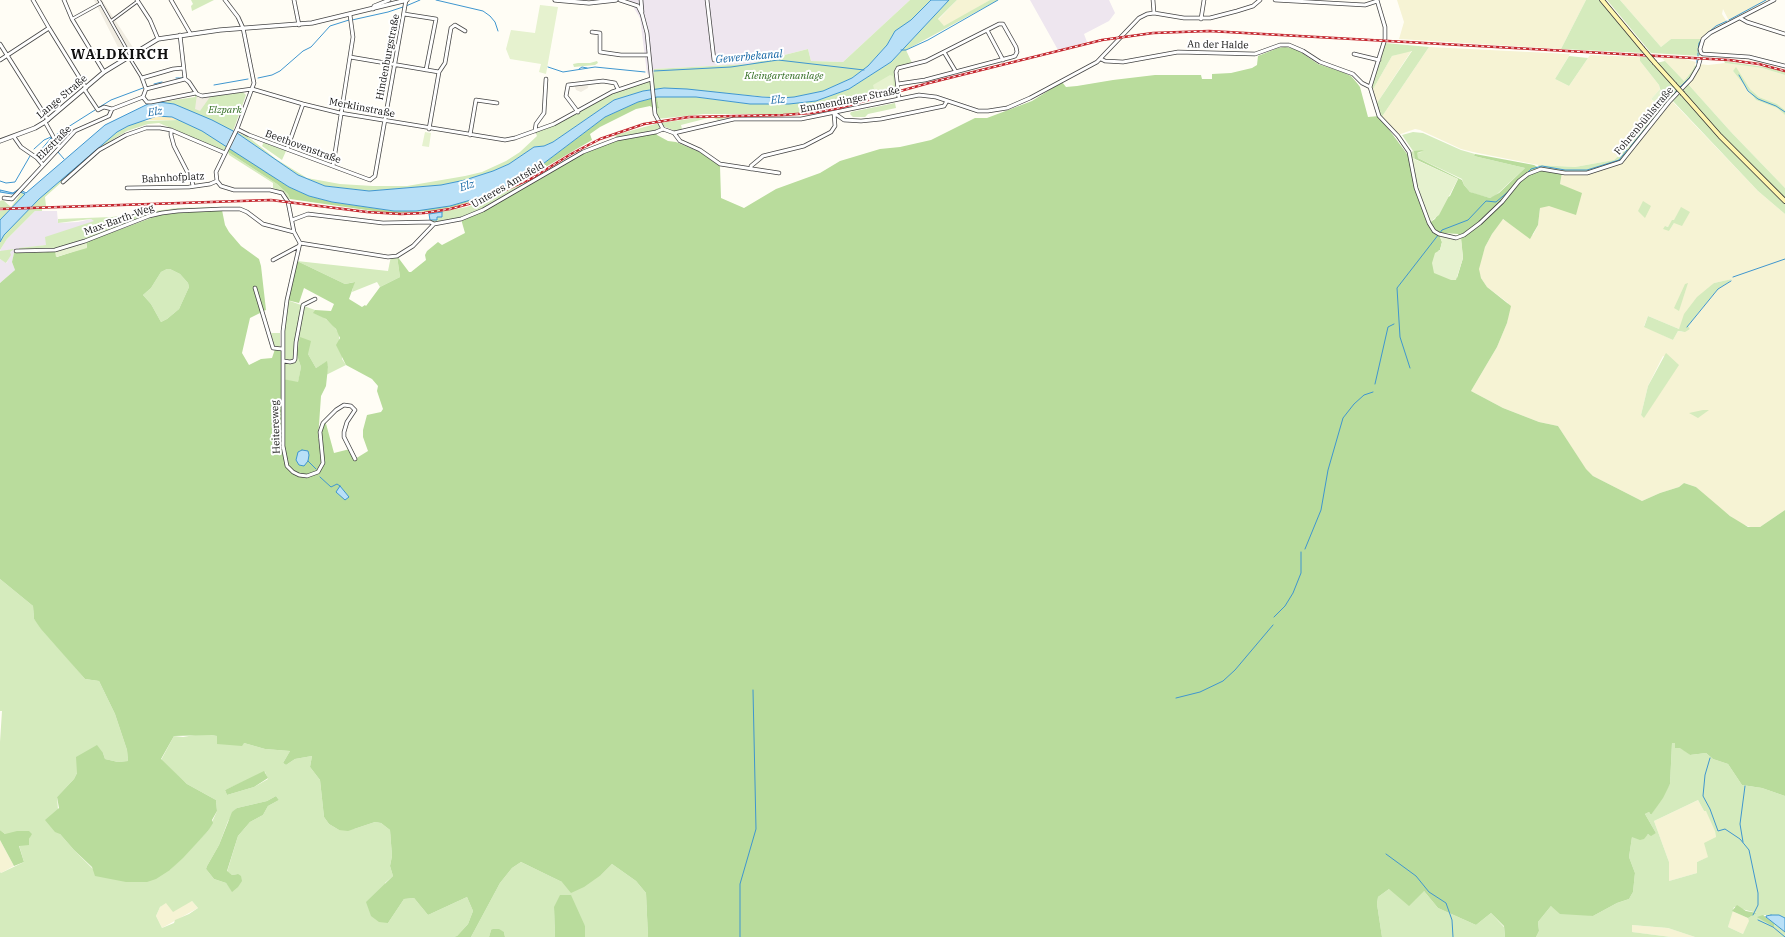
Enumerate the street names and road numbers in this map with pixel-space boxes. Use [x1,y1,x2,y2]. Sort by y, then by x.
street label: Hindenburgstraße [374,13,402,101]
street label: An der Halde [1187,38,1249,52]
street label: Lange Straße [34,73,90,121]
street label: Emmendinger Straße [799,84,901,116]
street label: Fohrenbühlstraße [1612,84,1676,158]
street label: Merklinstraße [328,96,396,120]
street label: Elzstraße [34,123,74,163]
street label: Beethovenstraße [263,128,343,166]
street label: Unteres Amtsfeld [469,159,547,211]
street label: Bahnhofplatz [141,170,205,186]
street label: Max-Barth-Weg [82,202,156,238]
street label: Heitereweg [269,400,283,454]

